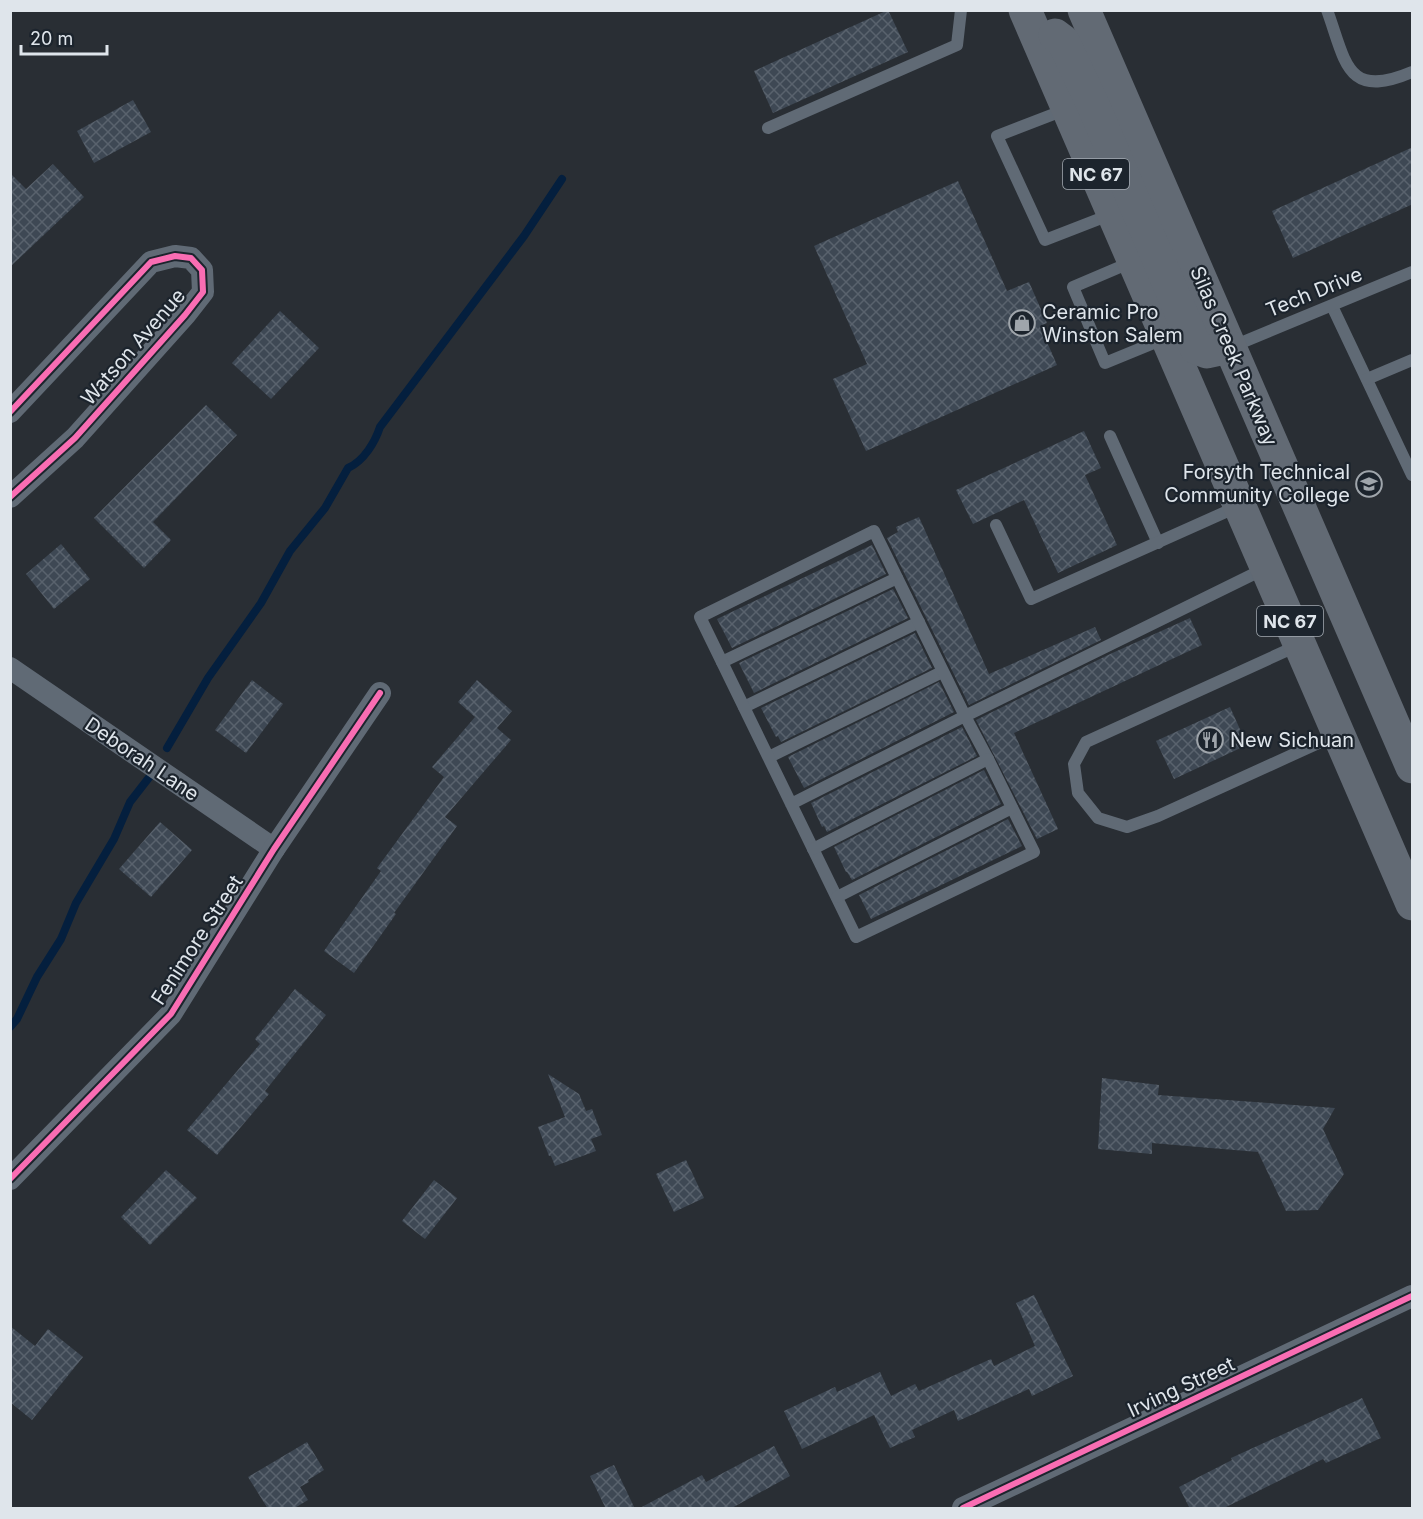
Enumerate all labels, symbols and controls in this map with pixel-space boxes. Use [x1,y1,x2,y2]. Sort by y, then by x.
scale bar [21,18,106,56]
text: 20 m [30,28,73,49]
road number: NC 67 [1063,159,1129,189]
street label: Silas Creek Parkway [1185,262,1283,450]
street label: Tech Drive [1262,262,1366,322]
street label: Watson Avenue [76,284,190,410]
place label: Ceramic Pro Winston Salem [1042,300,1183,347]
shop icon: Ceramic Pro Winston Salem [1007,308,1037,338]
place label: Forsyth Technical Community College [1164,460,1350,507]
school or university icon: Forsyth Technical Community College [1354,469,1384,499]
road number: NC 67 [1257,606,1323,636]
street label: Deborah Lane [80,712,204,806]
restaurant icon: New Sichuan [1195,725,1225,755]
place label: New Sichuan [1230,728,1354,752]
street label: Fenimore Street [146,870,248,1009]
street label: Irving Street [1124,1352,1239,1422]

